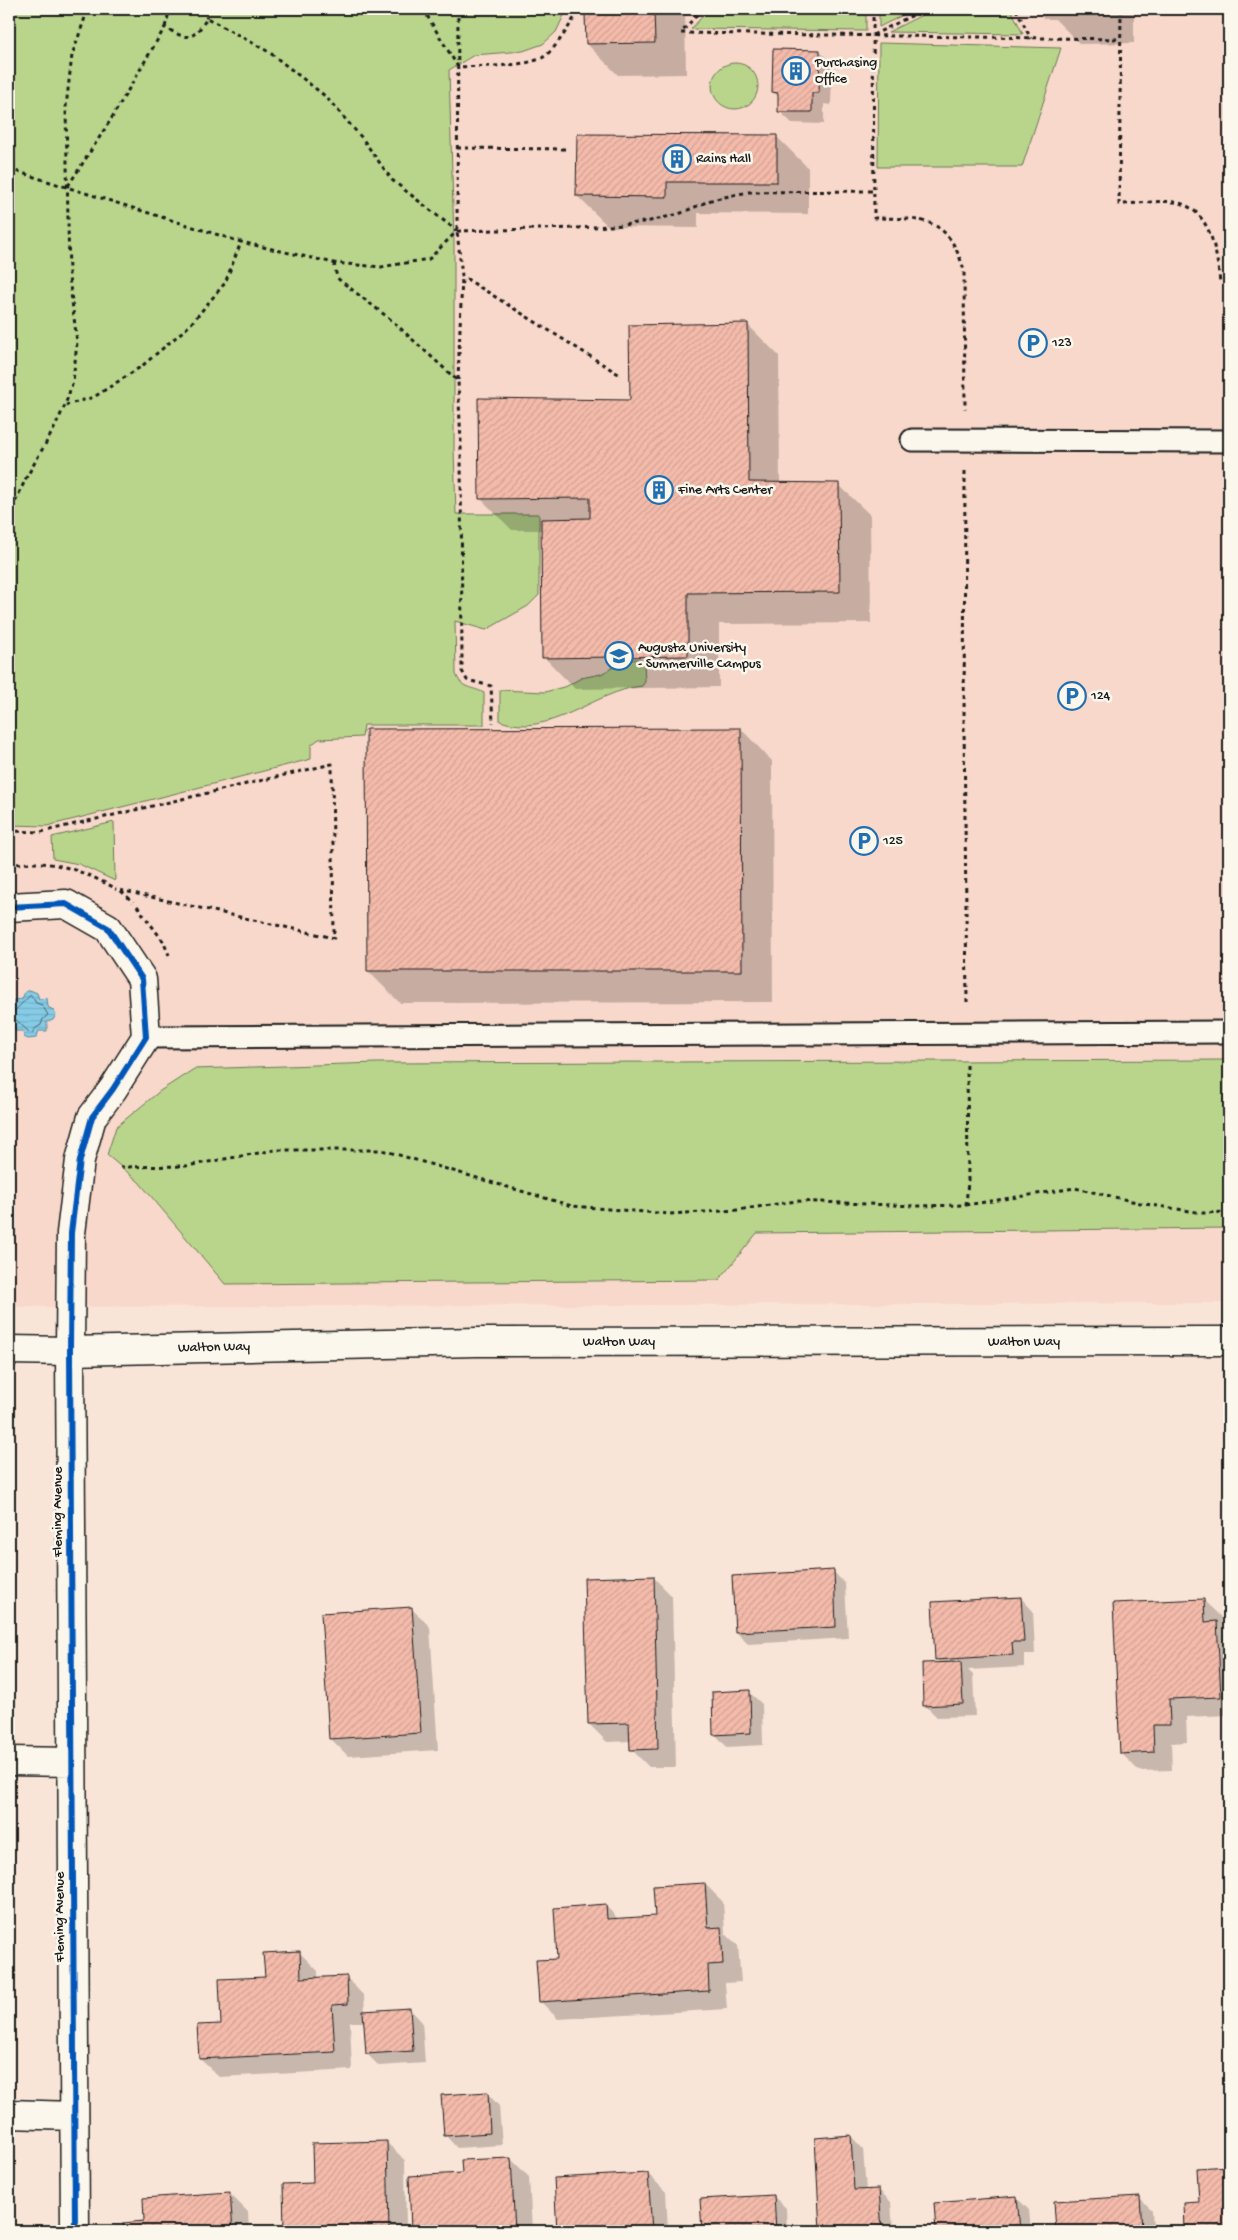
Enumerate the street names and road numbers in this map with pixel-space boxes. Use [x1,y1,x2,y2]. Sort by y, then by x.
street label: Walton Way [583,1334,655,1351]
street label: Walton Way [988,1334,1060,1351]
street label: Walton Way [178,1339,250,1357]
street label: Fleming Avenue [50,1466,67,1558]
street label: Fleming Avenue [52,1871,69,1963]

